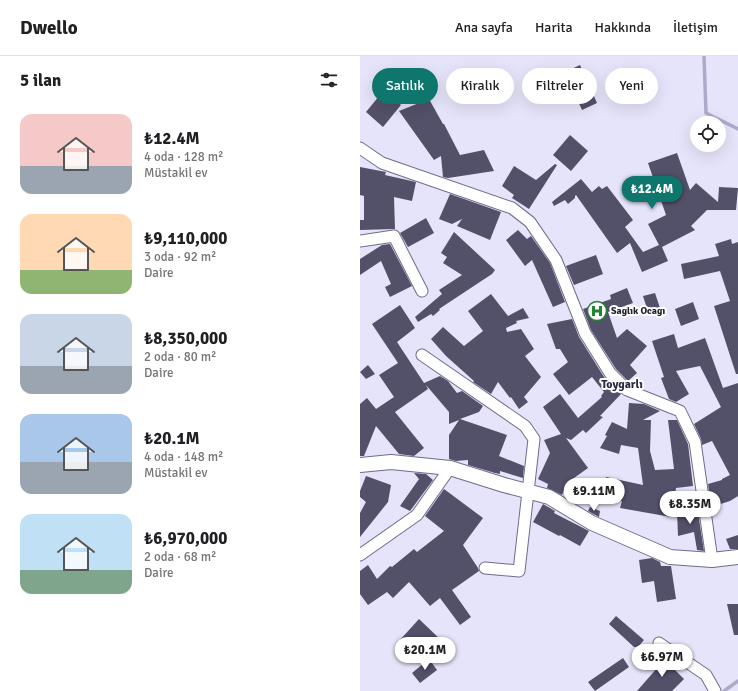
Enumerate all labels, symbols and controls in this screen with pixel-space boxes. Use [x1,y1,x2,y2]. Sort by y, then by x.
text: Dwello [20,16,78,40]
text: Ana sayfa [455,19,513,36]
text: Harita [535,19,573,36]
text: Hakkında [595,19,651,36]
text: İletişim [673,19,718,36]
chip: Satılık [372,68,438,104]
chip: Kiralık [446,68,514,104]
chip: Filtreler [522,68,597,104]
chip: Yeni [605,68,658,104]
icon: filters [318,69,340,91]
text: 5 ilan [20,70,61,91]
map controls [690,116,726,152]
button: locate [690,116,726,152]
text: ₺12.4M [144,128,200,149]
icon: home [52,130,100,178]
text: 4 oda · 128 m² [144,149,224,165]
text: Müstakil ev [144,165,207,181]
pin: ₺12.4M [619,176,685,210]
text: ₺12.4M [631,181,673,197]
text: ₺9,110,000 [144,228,227,249]
icon: home [52,230,100,278]
text: 3 oda · 92 m² [144,249,217,265]
text: Daire [144,265,174,281]
hospital icon: Saglık Ocagı [586,300,608,322]
place label: Saglık Ocagı [611,305,665,317]
text: ₺8,350,000 [144,328,227,349]
icon: home [52,330,100,378]
text: 2 oda · 80 m² [144,349,217,365]
text: Daire [144,365,174,381]
district label: Toygarlı [601,377,643,392]
text: ₺20.1M [144,428,200,449]
icon: home [52,430,100,478]
text: 4 oda · 148 m² [144,449,224,465]
text: Müstakil ev [144,465,207,481]
pin: ₺9.11M [561,478,627,512]
text: ₺9.11M [573,483,615,499]
pin: ₺8.35M [657,491,723,525]
text: ₺8.35M [669,496,711,512]
text: ₺6,970,000 [144,528,227,549]
icon: home [52,530,100,578]
text: 2 oda · 68 m² [144,549,217,565]
text: Daire [144,565,174,581]
pin: ₺20.1M [392,637,458,671]
text: ₺20.1M [404,642,446,658]
pin: ₺6.97M [629,644,695,678]
text: ₺6.97M [641,649,683,665]

